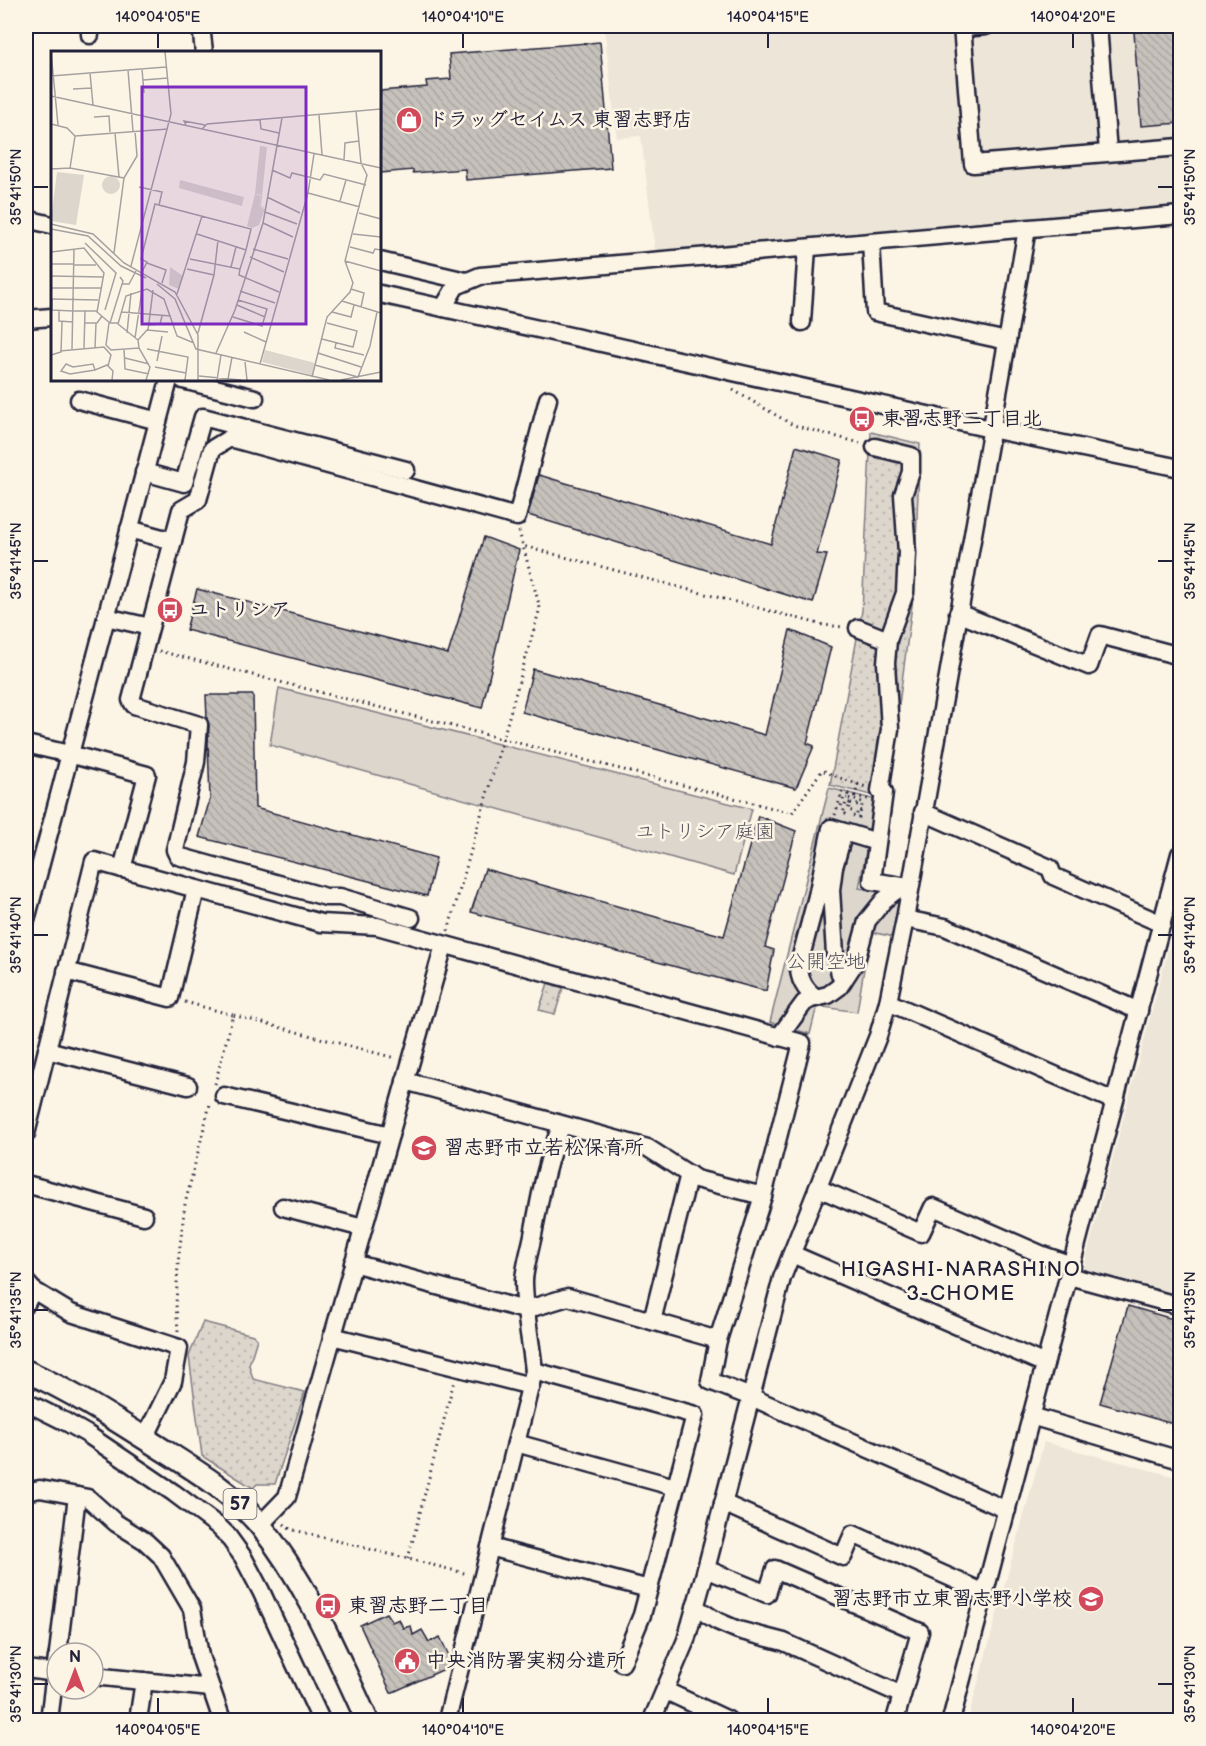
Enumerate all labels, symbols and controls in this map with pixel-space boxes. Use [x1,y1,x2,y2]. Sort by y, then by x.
text: 140°04'05"E [116,8,201,27]
text: 140°04'10"E [422,8,504,27]
text: 140°04'15"E [727,8,809,27]
text: 140°04'20"E [1030,8,1116,27]
inset map [51,51,381,381]
shop icon: ドラッグセイムス 東習志野店 [394,105,424,135]
place label: ドラッグセイムス 東習志野店 [428,108,693,132]
text: 35°41'50"N [7,148,26,226]
text: 35°41'50"N [1181,148,1200,226]
bus stop icon: 東習志野二丁目北 [847,404,877,434]
place label: 東習志野二丁目北 [882,407,1042,431]
text: 35°41'45"N [7,522,26,600]
text: 35°41'45"N [1181,522,1200,600]
bus stop icon: ユトリシア [155,595,185,625]
place label: ユトリシア [190,598,290,622]
park label: ユトリシア庭園 [635,820,775,844]
text: 35°41'40"N [7,896,26,974]
text: 35°41'40"N [1181,896,1200,974]
park label: 公開空地 [786,950,866,974]
school or university icon: 習志野市立若松保育所 [409,1133,439,1163]
place label: 習志野市立若松保育所 [444,1136,644,1160]
district label: HIGASHI-NARASHINO 3-CHOME [841,1257,1081,1306]
text: 35°41'35"N [7,1271,26,1349]
text: 35°41'35"N [1181,1271,1200,1349]
road number: 57 [224,1489,256,1519]
school or university icon: 習志野市立東習志野小学校 [1076,1584,1106,1614]
place label: 習志野市立東習志野小学校 [832,1587,1072,1611]
bus stop icon: 東習志野二丁目 [313,1591,343,1621]
place label: 東習志野二丁目 [348,1594,488,1618]
north arrow [45,1641,105,1701]
text: 35°41'30"N [7,1645,26,1723]
text: 35°41'30"N [1181,1645,1200,1723]
public building icon: 中央消防署実籾分遣所 [392,1646,422,1676]
text: N [69,1648,81,1667]
place label: 中央消防署実籾分遣所 [426,1649,626,1673]
text: 140°04'05"E [116,1721,201,1740]
text: 140°04'10"E [422,1721,504,1740]
text: 140°04'15"E [727,1721,809,1740]
text: 140°04'20"E [1030,1721,1116,1740]

